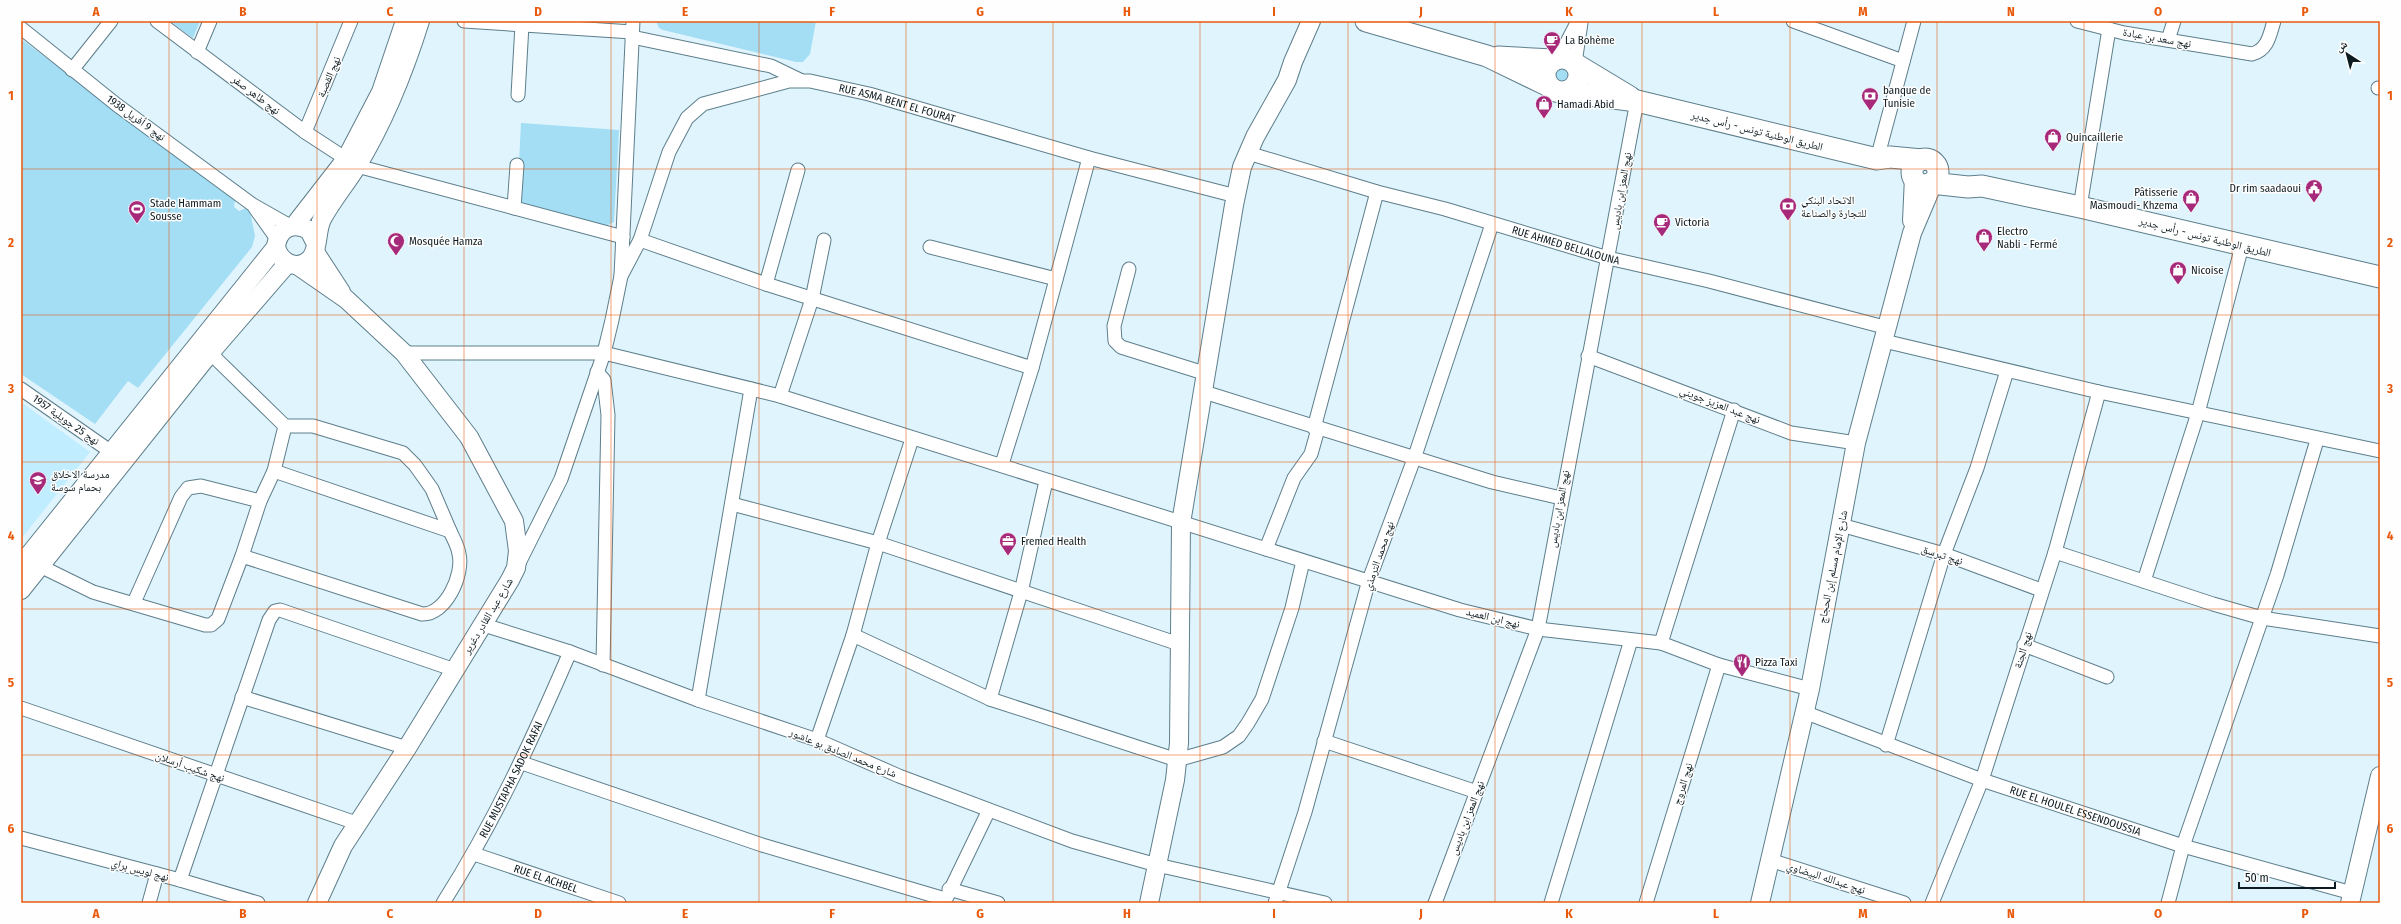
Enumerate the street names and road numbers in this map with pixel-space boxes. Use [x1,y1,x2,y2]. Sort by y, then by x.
street label: نهج سعد بن عبادة [2122,26,2192,50]
street label: نهج القصبة [315,55,343,99]
street label: نهج طاهر صفر [228,72,283,117]
street label: RUE ASMA BENT EL FOURAT [838,81,958,126]
street label: نهج 9 أفريل 1938 [104,92,168,144]
street label: الطريق الوطنية تونس - رأس جدير [1689,107,1824,154]
street label: نهج المعز ابن باديس [1608,151,1634,231]
street label: الطريق الوطنية تونس - رأس جدير [2137,213,2272,260]
street label: RUE AHMED BELLALOUNA [1510,223,1621,267]
street label: نهج عبد العزيز جويني [1677,384,1762,428]
street label: نهج 25 جويلية 1957 [30,392,102,448]
street label: نهج المعز ابن باديس [1546,469,1572,549]
street label: شارع اﻹمام مسلم إبن الحجاج [1816,509,1851,625]
street label: نهج محمد الترمذي [1361,520,1399,593]
street label: نهج تبرسق [1920,542,1964,568]
street label: شارع عبد القادر دغرير [460,576,516,657]
street label: نهج ابن العميد [1465,605,1521,631]
street label: نهج الجنة [2011,630,2035,670]
street label: RUE MUSTAPHA SADOK RAFAI [476,719,545,840]
street label: شارع محمد الصادق بو عاشور [787,725,899,780]
street label: نهج شكيب أرسلان [154,748,227,785]
street label: نهج المروج [1670,761,1696,807]
street label: نهج المعز ابن باديس [1447,779,1487,857]
street label: RUE EL HOULEL ESSENDOUSSIA [2008,783,2143,838]
street label: نهج لويس براي [109,856,170,886]
street label: نهج عبدالله البيضاوي [1785,859,1867,899]
street label: RUE EL ACHBEL [512,861,580,895]

